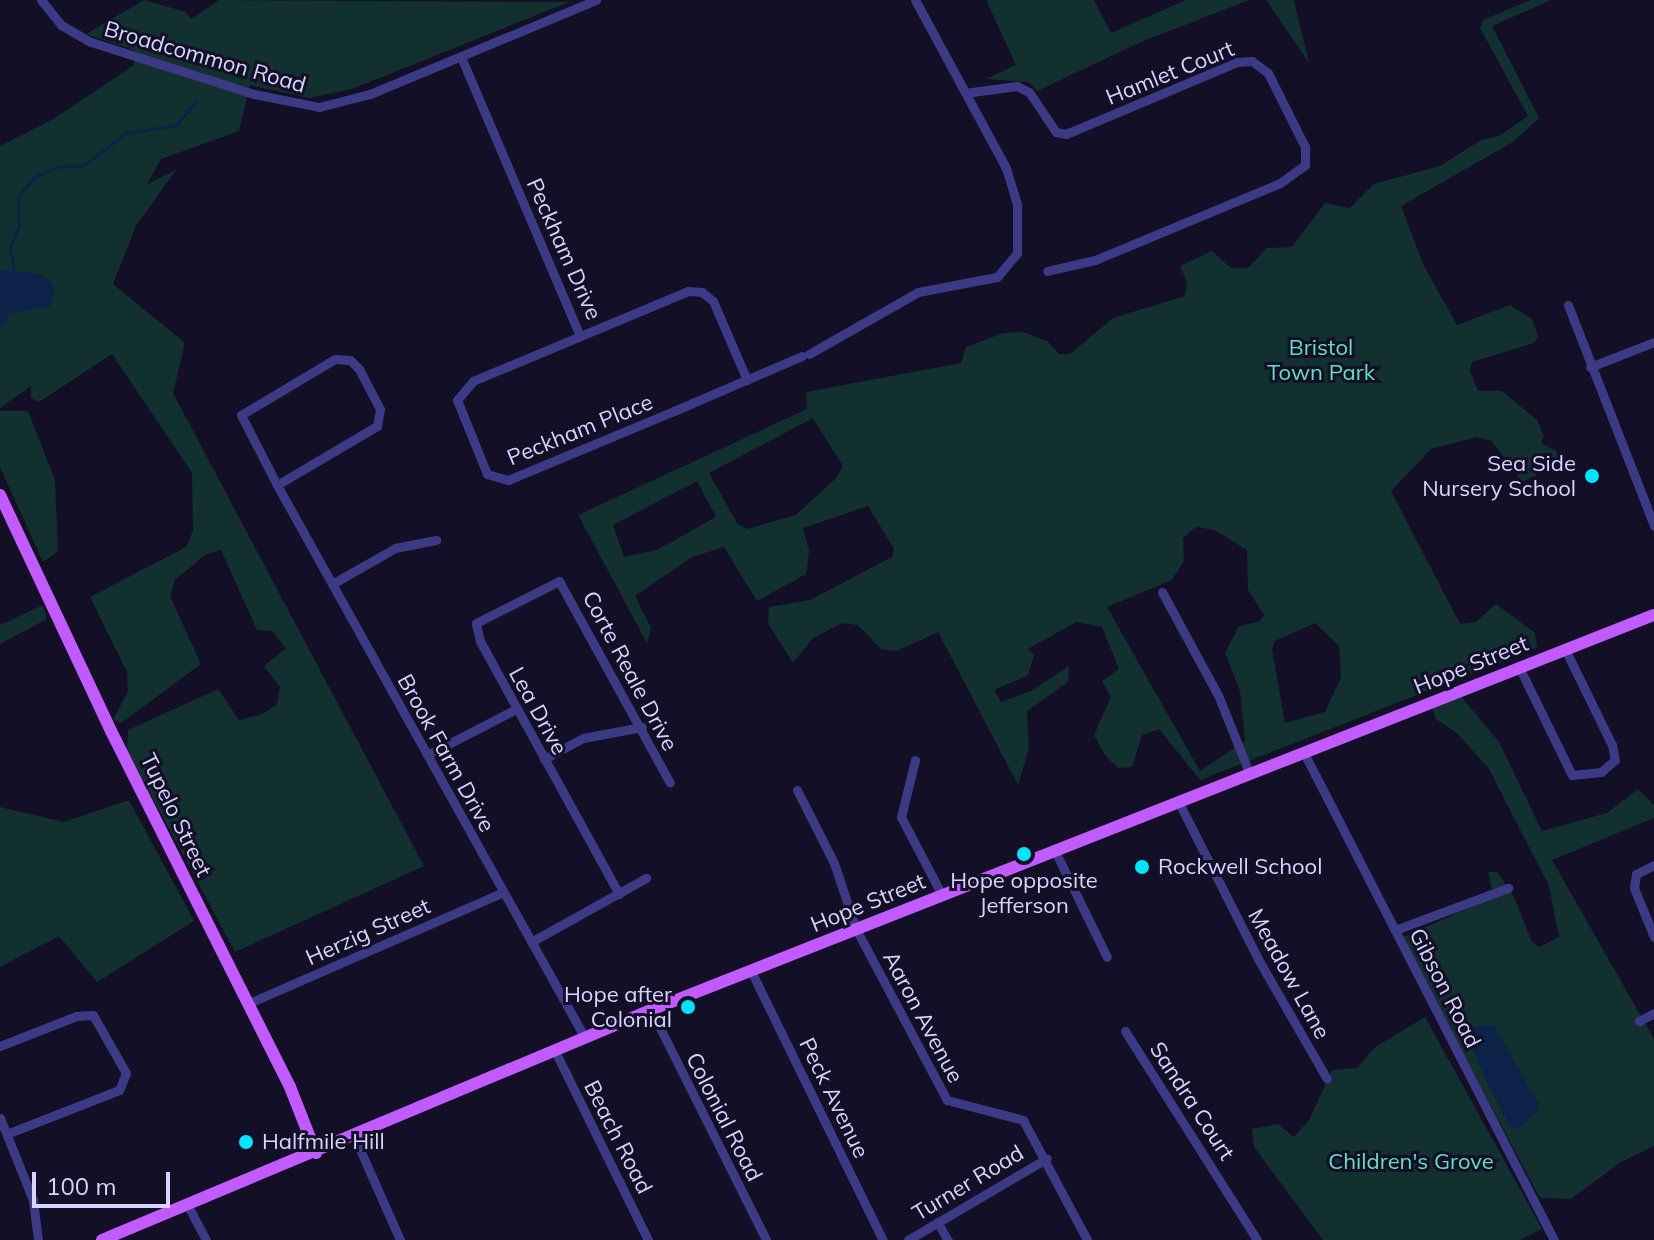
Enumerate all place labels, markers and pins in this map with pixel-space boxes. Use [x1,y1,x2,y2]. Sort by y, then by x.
place label: Sea Side Nursery School [1422,450,1576,502]
marker: Sea Side Nursery School [1583,467,1601,485]
marker: Hope opposite Jefferson [1015,845,1033,863]
place label: Rockwell School [1158,854,1322,880]
marker: Rockwell School [1133,858,1151,876]
place label: Hope opposite Jefferson [950,867,1098,918]
place label: Hope after Colonial [564,981,672,1032]
marker: Hope after Colonial [679,998,697,1016]
place label: Halfmile Hill [262,1129,385,1155]
marker: Halfmile Hill [237,1133,255,1151]

